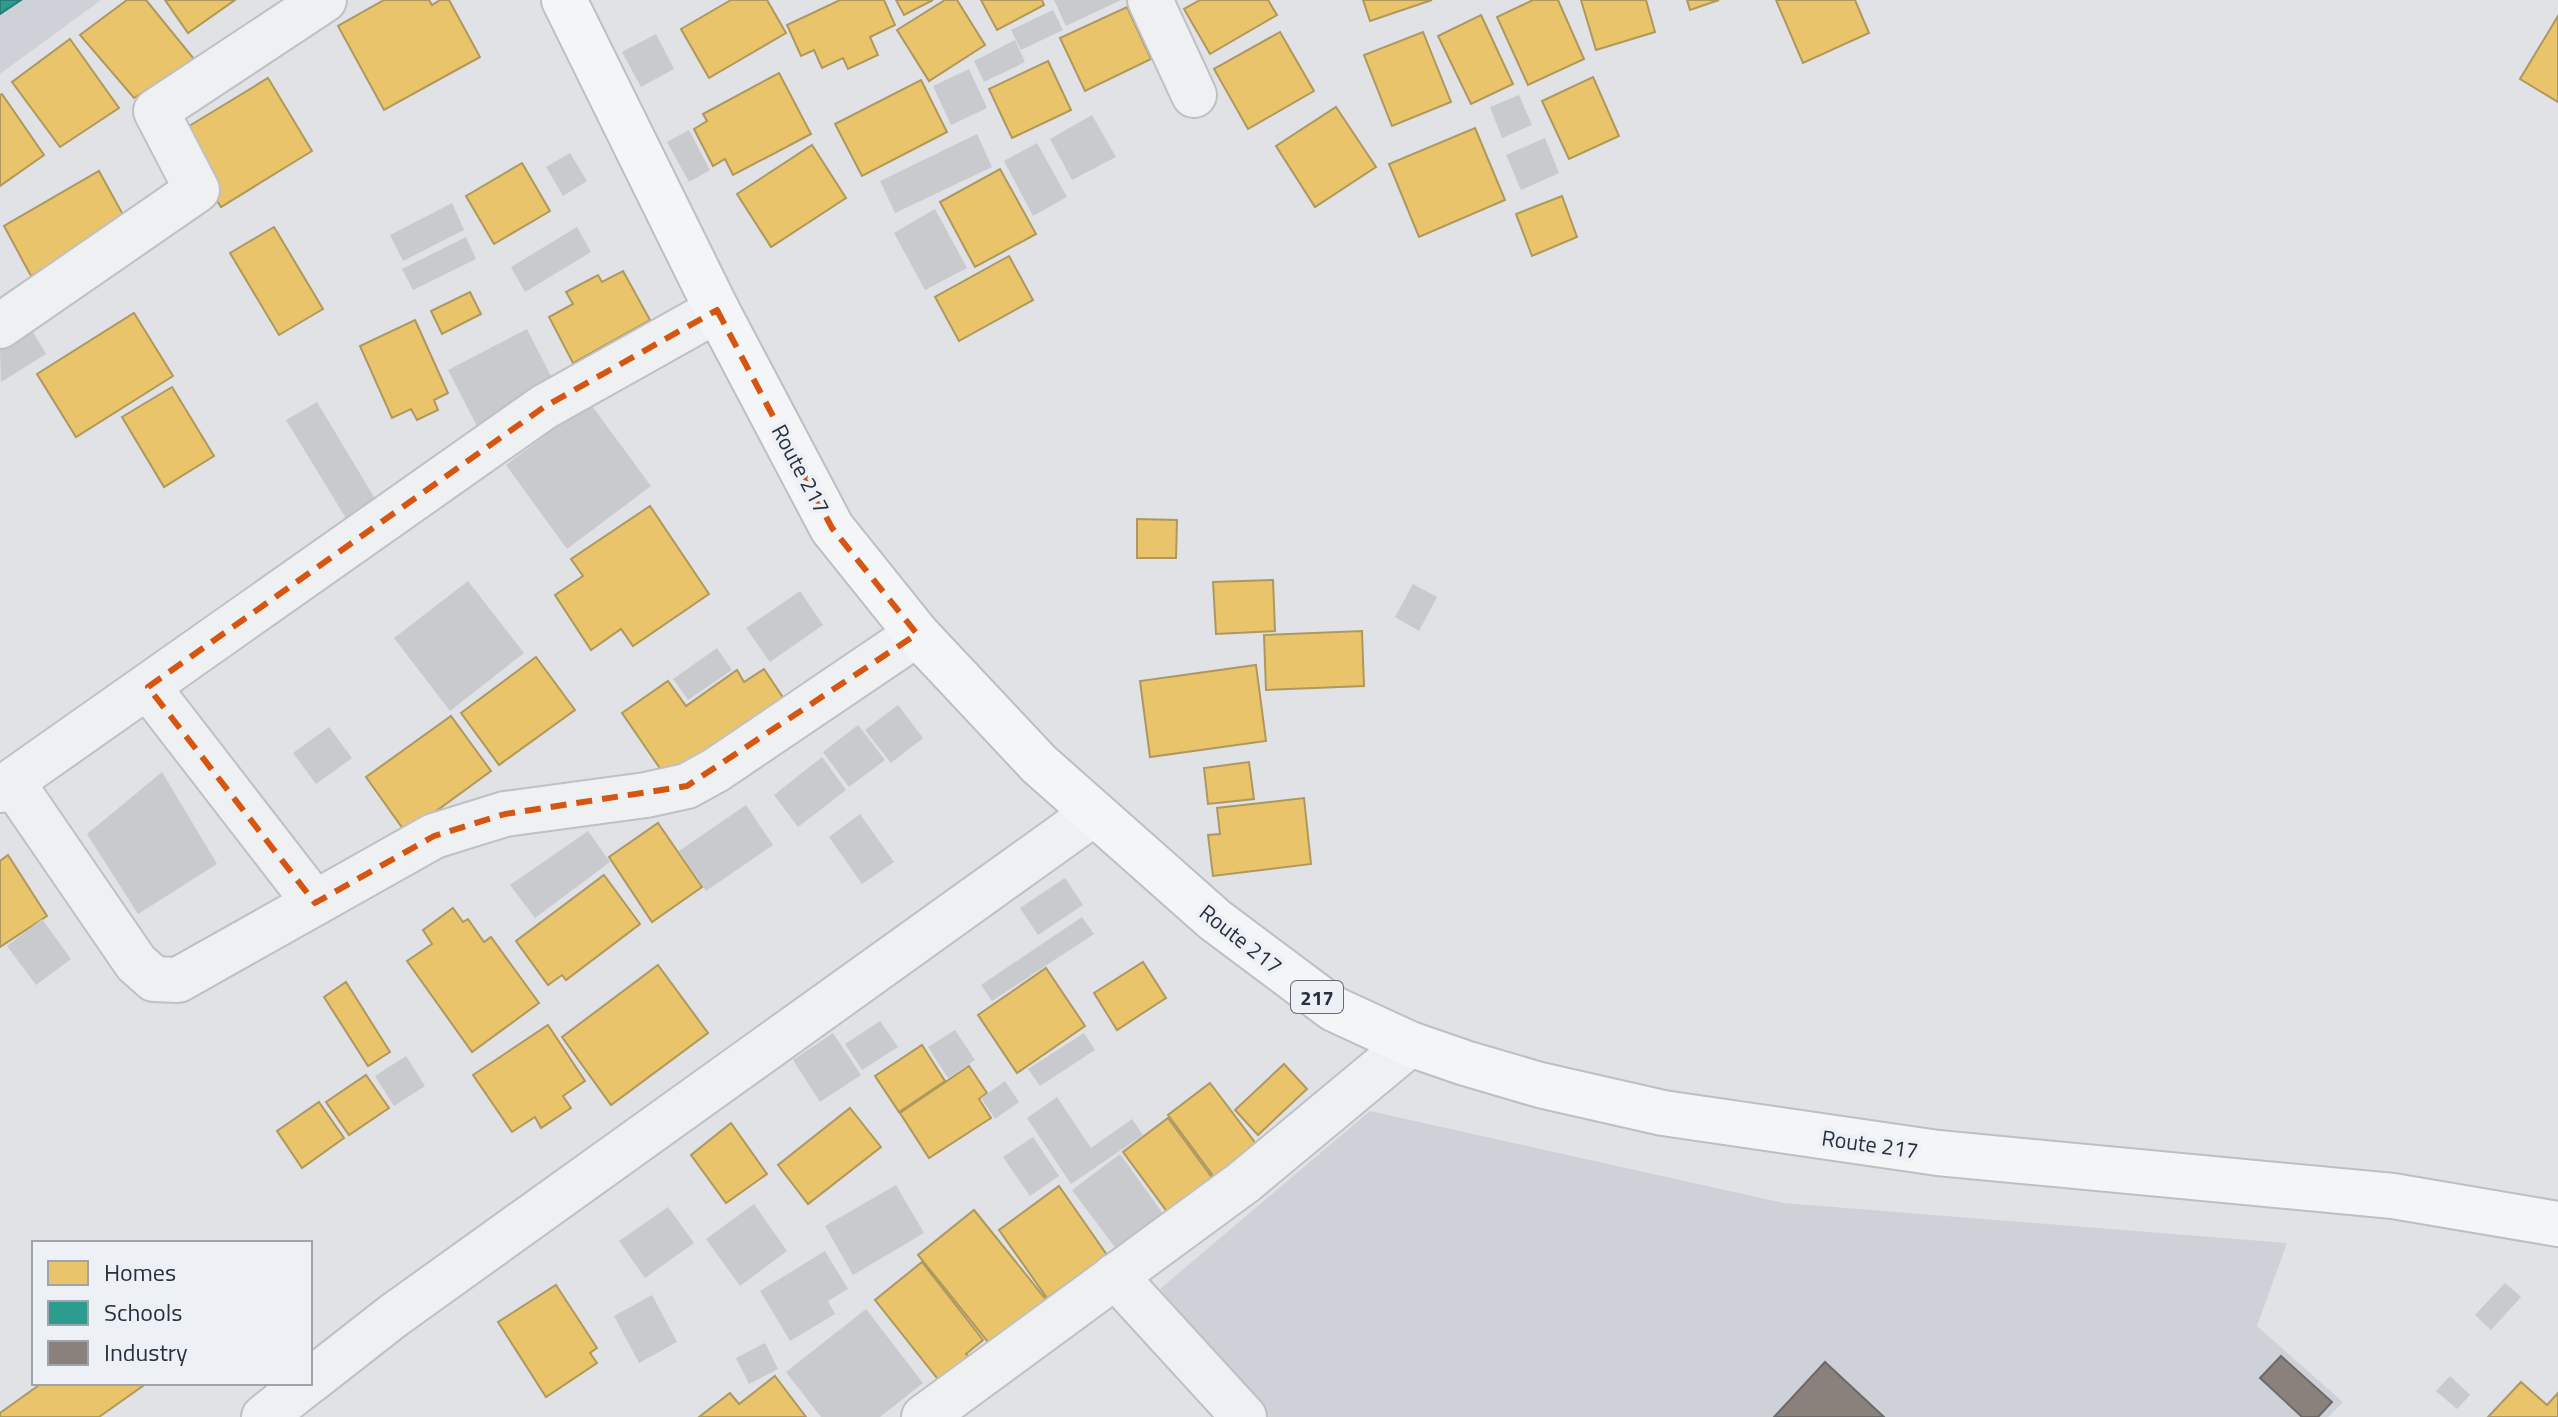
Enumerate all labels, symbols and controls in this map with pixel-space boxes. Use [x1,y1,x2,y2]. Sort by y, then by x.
street label: Route 217 [763,418,839,520]
street label: Route 217 [1192,896,1290,982]
road number: 217 [1291,981,1343,1013]
street label: Route 217 [1819,1120,1921,1168]
legend [32,1241,312,1385]
text: Homes [104,1254,176,1290]
text: Schools [104,1294,182,1330]
text: Industry [104,1334,188,1370]

